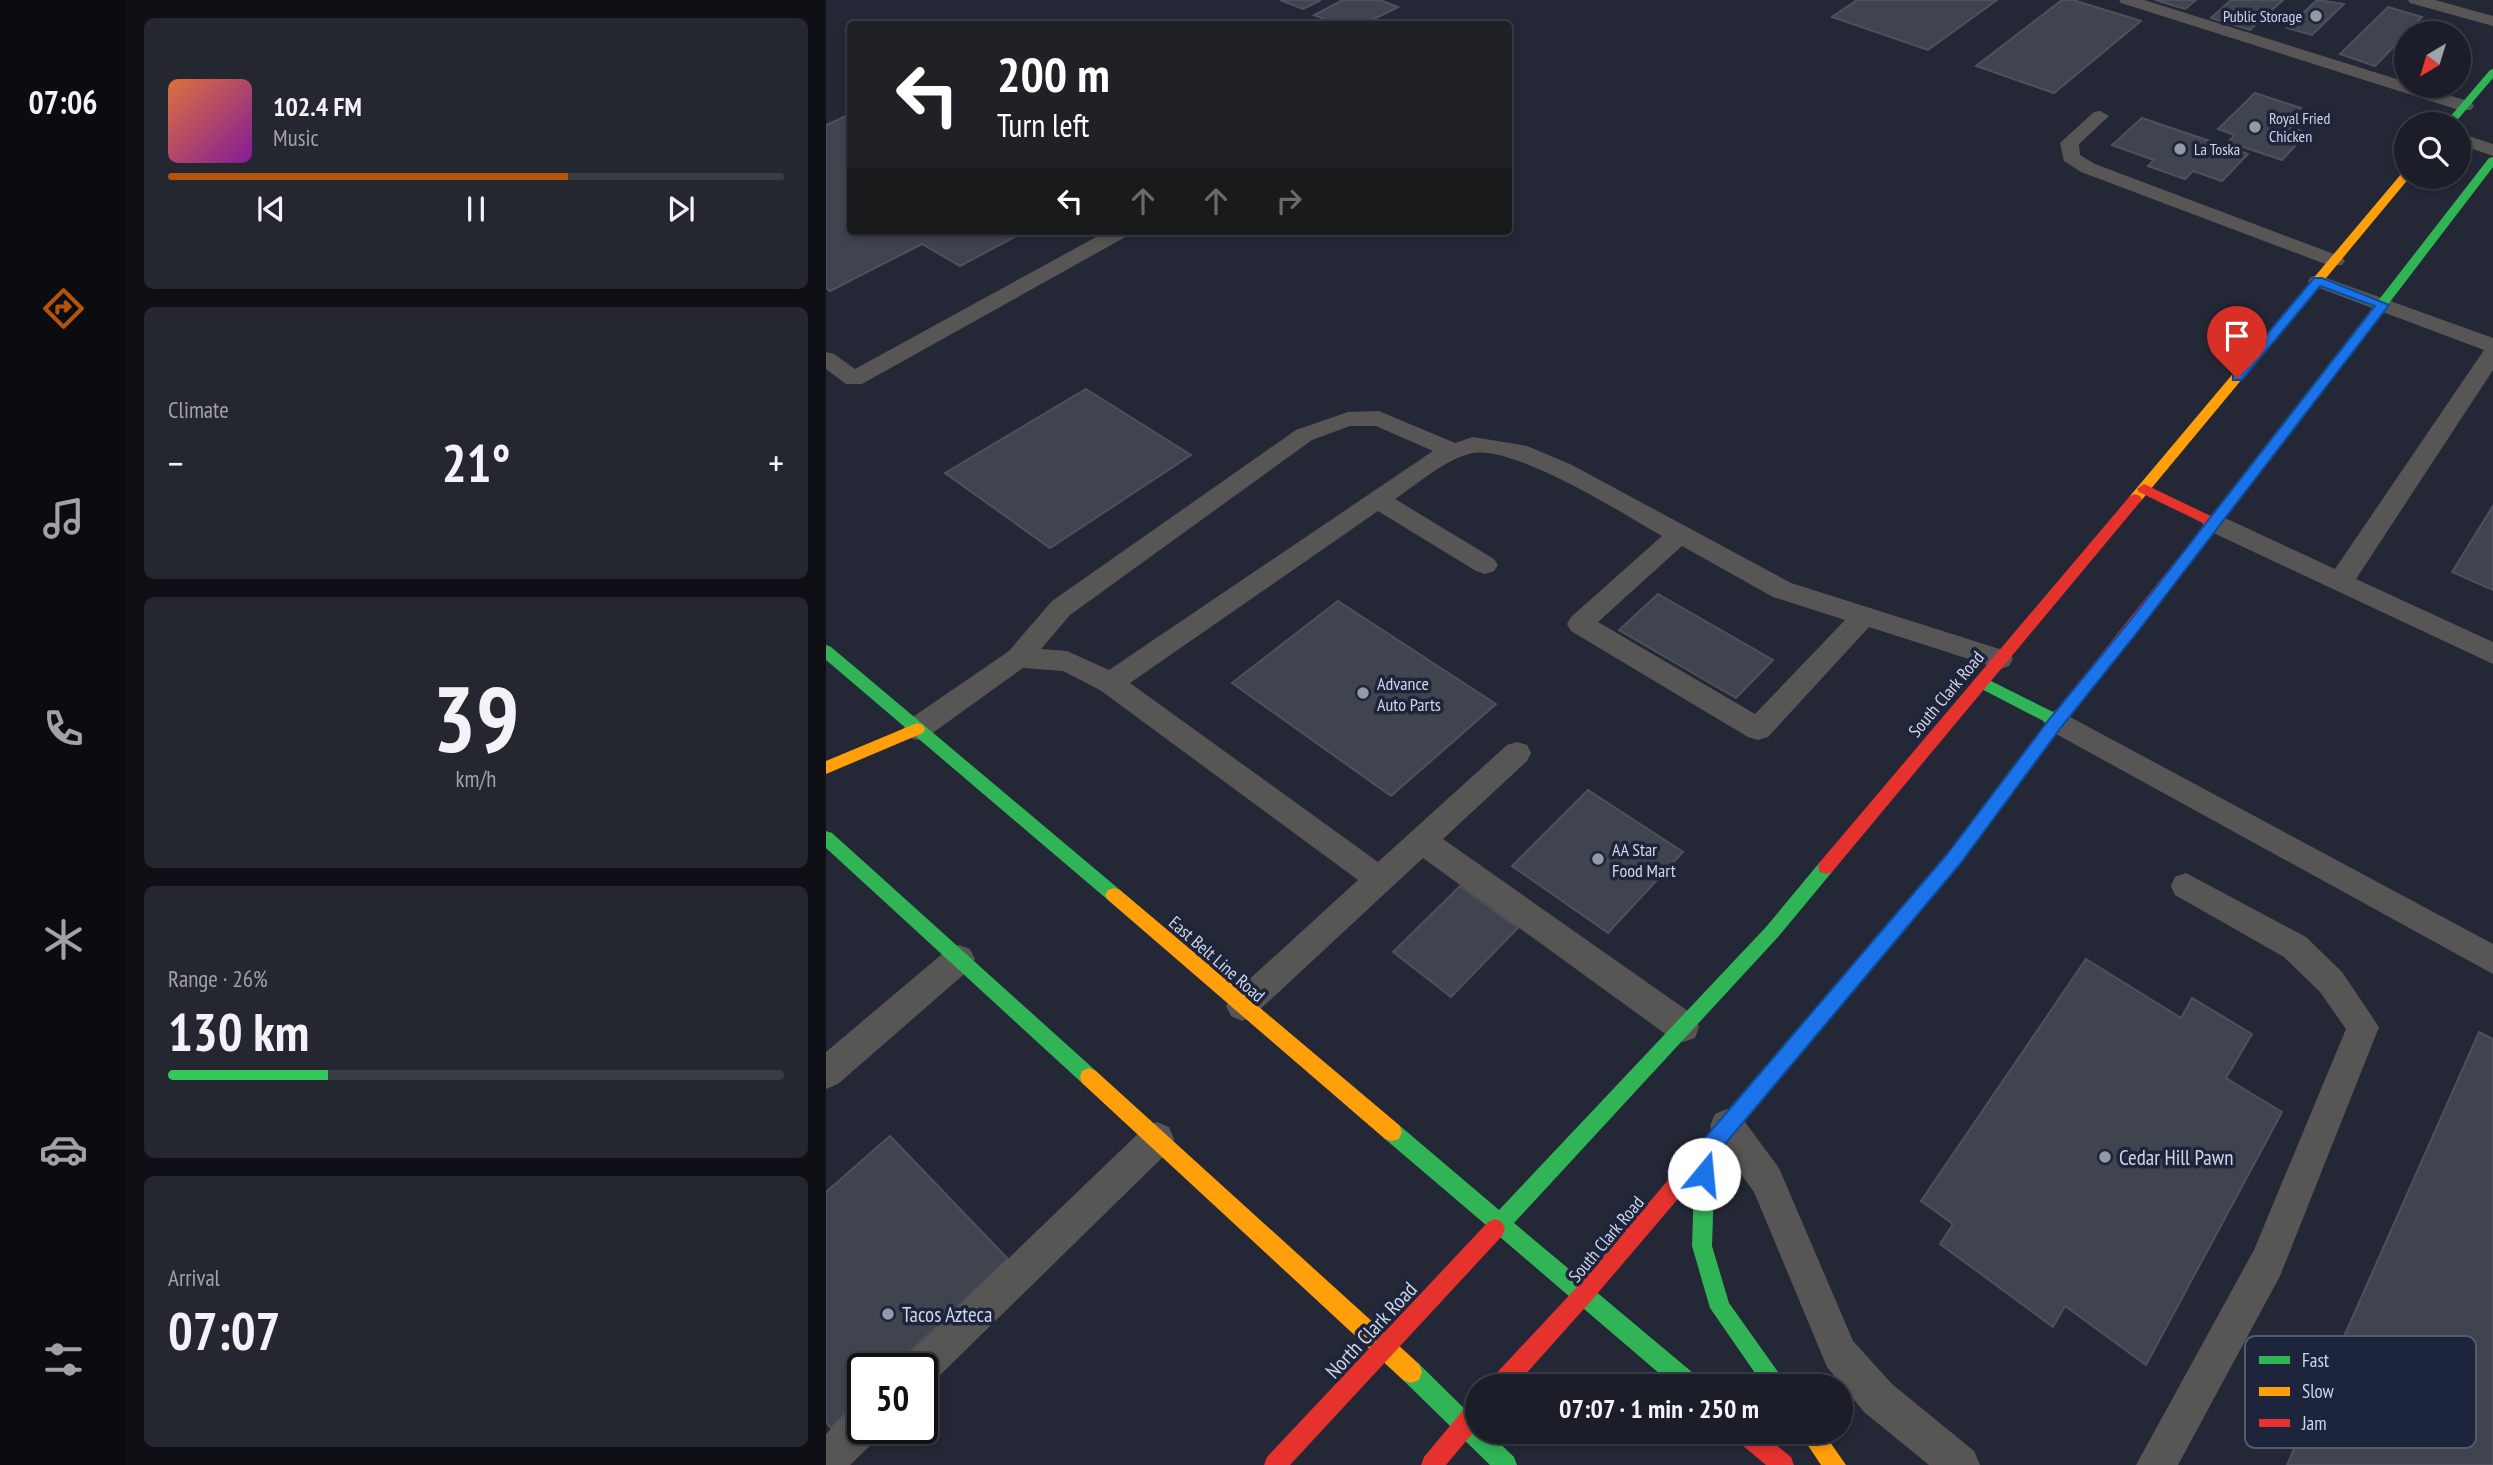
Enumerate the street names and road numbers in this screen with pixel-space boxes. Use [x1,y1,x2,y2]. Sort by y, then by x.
street label: South Clark Road [1903,646,1989,742]
street label: East Belt Line Road [1164,911,1270,1007]
street label: South Clark Road [1563,1191,1649,1287]
street label: North Clark Road [1319,1276,1423,1384]

